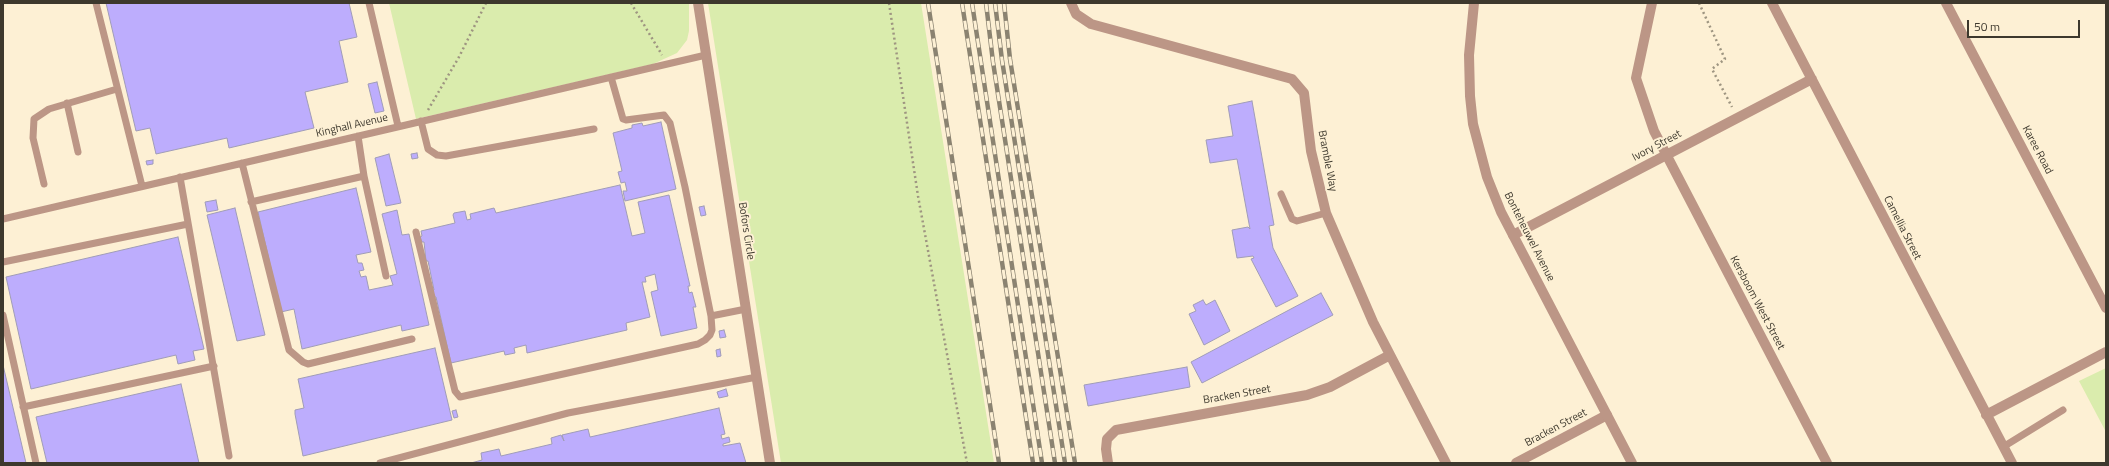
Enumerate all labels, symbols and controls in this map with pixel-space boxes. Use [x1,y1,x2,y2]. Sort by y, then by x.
scale bar [1969,12,2082,38]
text: 50 m [1974,17,2000,36]
street label: Kinghall Avenue [315,111,389,141]
street label: Karee Road [2019,124,2055,176]
street label: Ivory Street [1630,128,1684,164]
street label: Bramble Way [1315,129,1339,193]
street label: Bonteheuwel Avenue [1501,190,1557,284]
street label: Camellia Street [1880,194,1924,262]
street label: Bofors Circle [735,201,757,261]
street label: Kersboom West Street [1727,254,1787,352]
street label: Bracken Street [1202,383,1272,407]
street label: Bracken Street [1523,406,1589,450]

